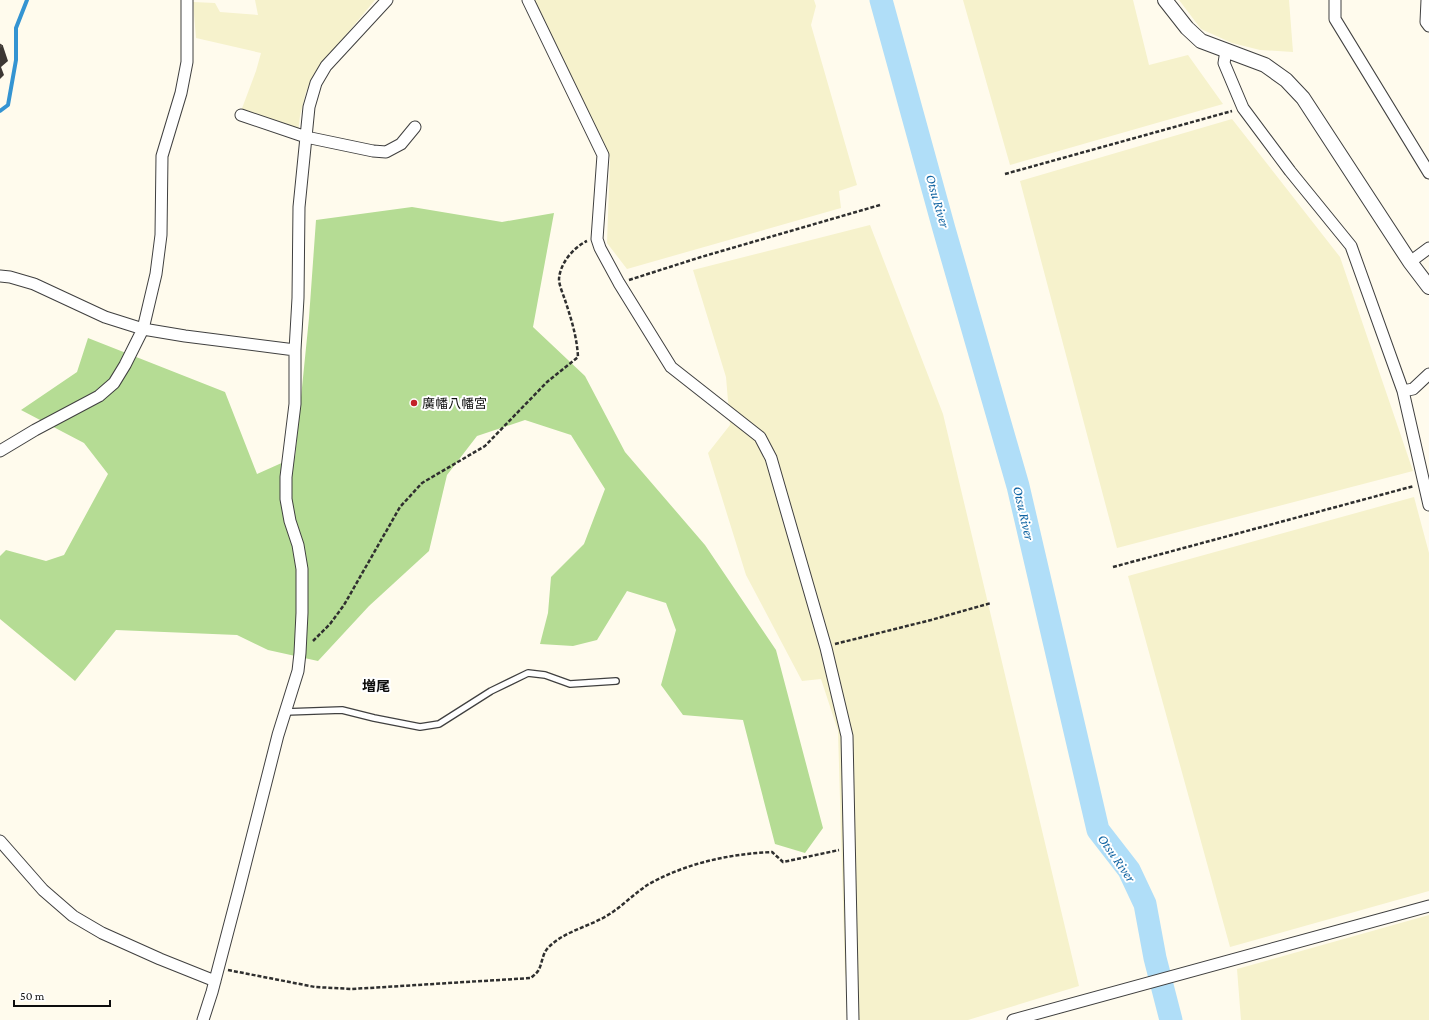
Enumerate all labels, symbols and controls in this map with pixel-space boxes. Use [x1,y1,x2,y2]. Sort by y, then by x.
water label: Otsu River [923,172,954,231]
place label: 廣幡八幡宮 [422,396,487,411]
marker: 廣幡八幡宮 [409,398,419,408]
water label: Otsu River [1010,484,1038,543]
district label: 増尾 [362,678,390,694]
water label: Otsu River [1095,831,1140,886]
scale bar [14,982,110,1008]
text: 50 m [20,989,45,1003]

